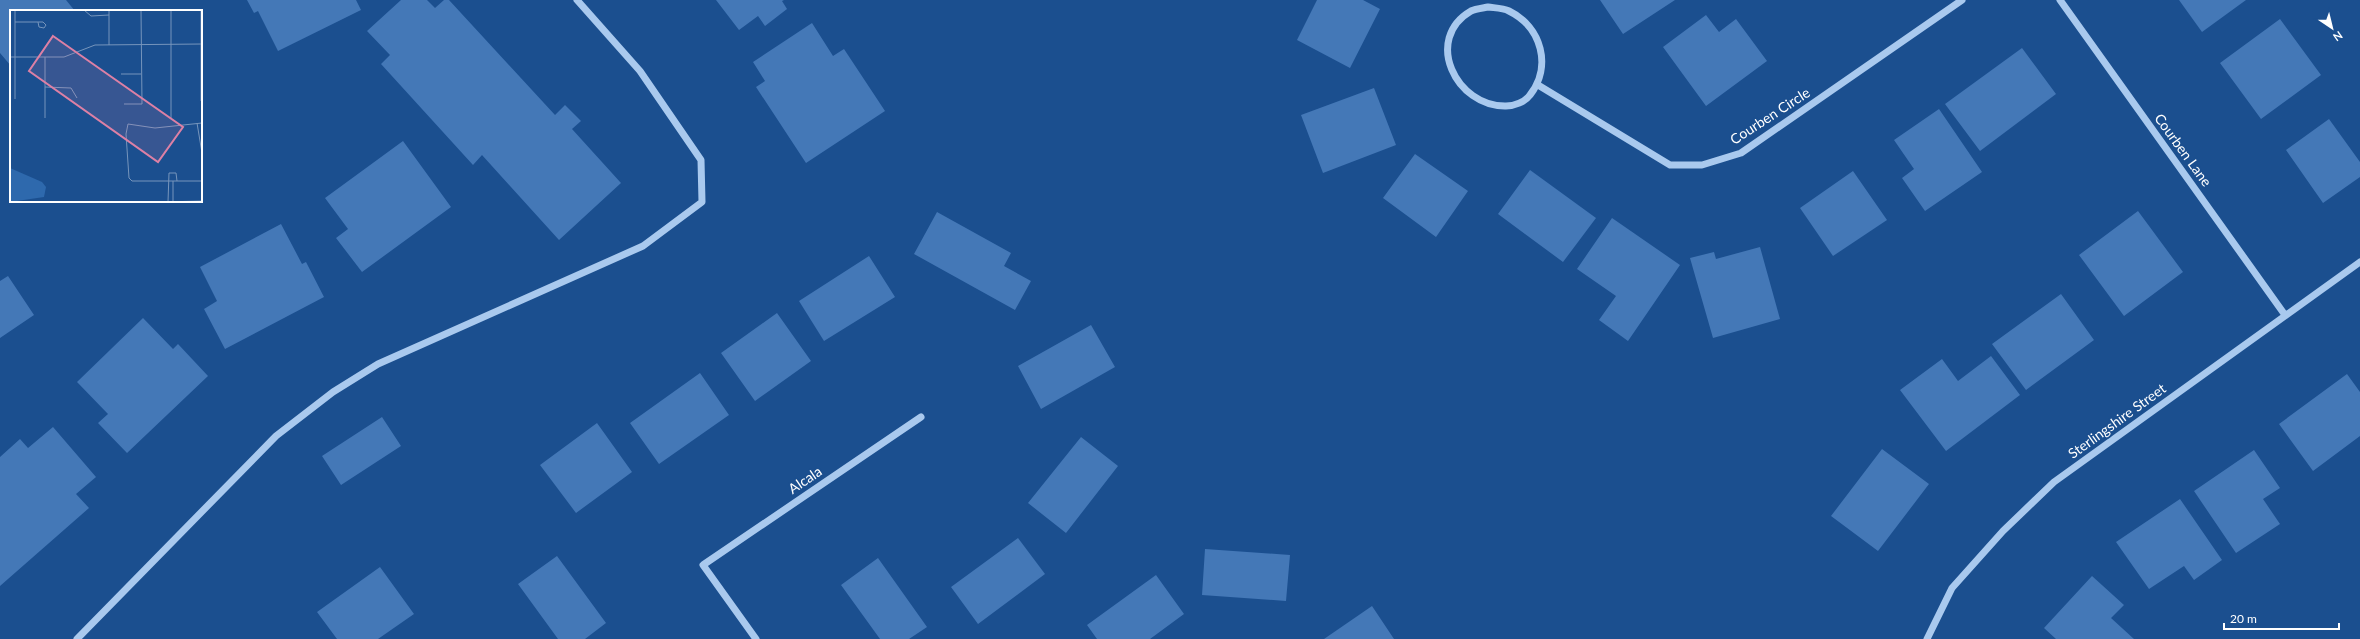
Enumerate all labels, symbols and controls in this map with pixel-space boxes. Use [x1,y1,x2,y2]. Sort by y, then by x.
north arrow [2312,8,2352,48]
inset map [10,10,202,202]
text: N [2331,29,2345,44]
street label: Courben Circle [1727,84,1813,148]
street label: Courben Lane [2151,110,2216,190]
street label: Sterlingshire Street [2065,380,2169,462]
street label: Alcala [785,462,825,497]
scale bar [2224,605,2339,631]
text: 20 m [2230,611,2257,626]

